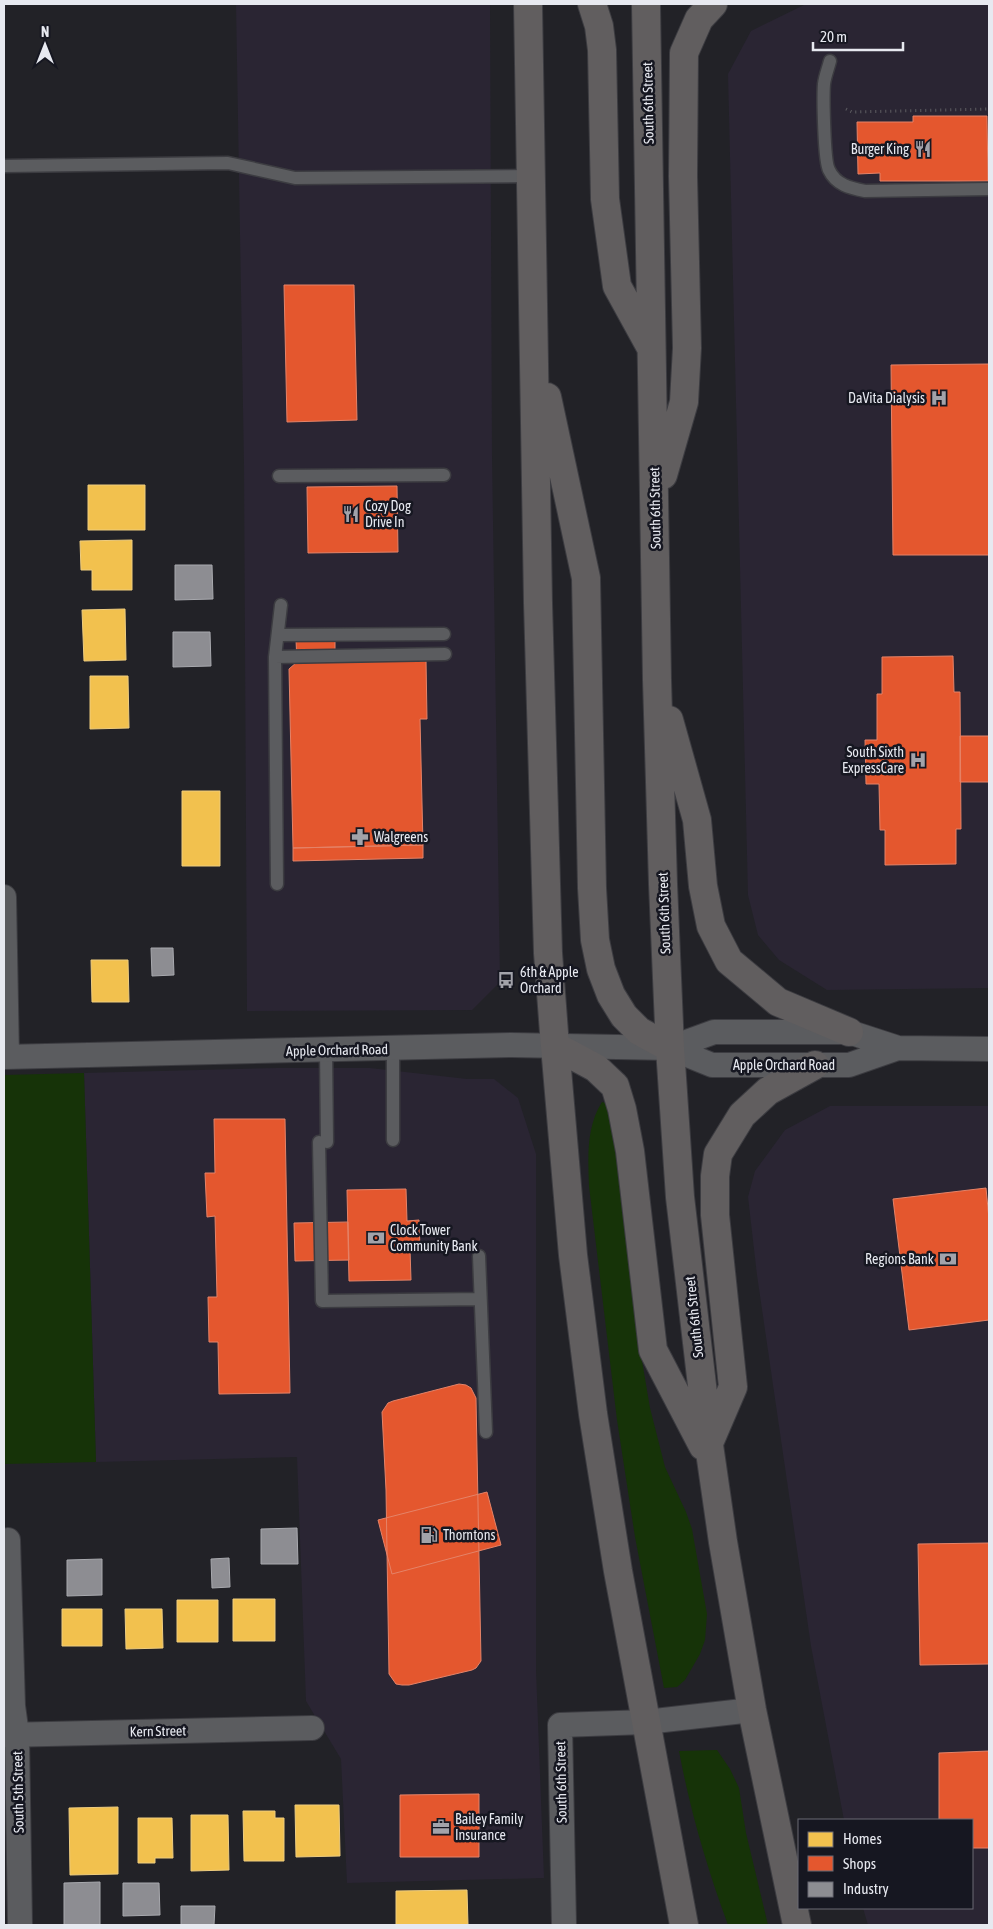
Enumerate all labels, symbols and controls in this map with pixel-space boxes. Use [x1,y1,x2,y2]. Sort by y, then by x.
north arrow [20,20,70,70]
scale bar [813,20,903,52]
text: N [41,24,49,40]
text: 20 m [820,28,847,45]
street label: South 6th Street [639,62,657,144]
restaurant icon: Burger King [913,139,933,159]
place label: Burger King [851,141,909,157]
hospital icon: DaVita Dialysis [929,388,949,408]
place label: DaVita Dialysis [848,390,925,406]
street label: South 6th Street [646,467,664,549]
place label: Cozy Dog Drive In [365,498,411,530]
restaurant icon: Cozy Dog Drive In [341,504,361,524]
place label: South Sixth ExpressCare [842,744,904,776]
hospital icon: South Sixth ExpressCare [908,750,928,770]
pharmacy icon: Walgreens [350,827,370,847]
place label: Walgreens [374,829,428,845]
street label: South 6th Street [655,872,673,954]
place label: 6th & Apple Orchard [520,964,579,996]
bus stop icon: 6th & Apple Orchard [496,970,516,990]
street label: Apple Orchard Road [286,1041,388,1059]
street label: Apple Orchard Road [733,1057,835,1073]
place label: Clock Tower Community Bank [390,1222,478,1254]
bank icon: Clock Tower Community Bank [366,1228,386,1248]
bank icon: Regions Bank [938,1249,958,1269]
place label: Regions Bank [865,1251,934,1267]
street label: South 6th Street [682,1275,706,1359]
fuel station icon: Thorntons [419,1525,439,1545]
place label: Thorntons [443,1527,495,1543]
street label: Kern Street [130,1723,186,1739]
street label: South 6th Street [552,1741,570,1823]
street label: South 5th Street [9,1751,27,1833]
place label: Bailey Family Insurance [455,1811,524,1843]
office icon: Bailey Family Insurance [431,1817,451,1837]
legend [798,1819,973,1909]
text: Homes [843,1830,882,1847]
text: Shops [843,1855,876,1872]
text: Industry [843,1880,889,1897]

